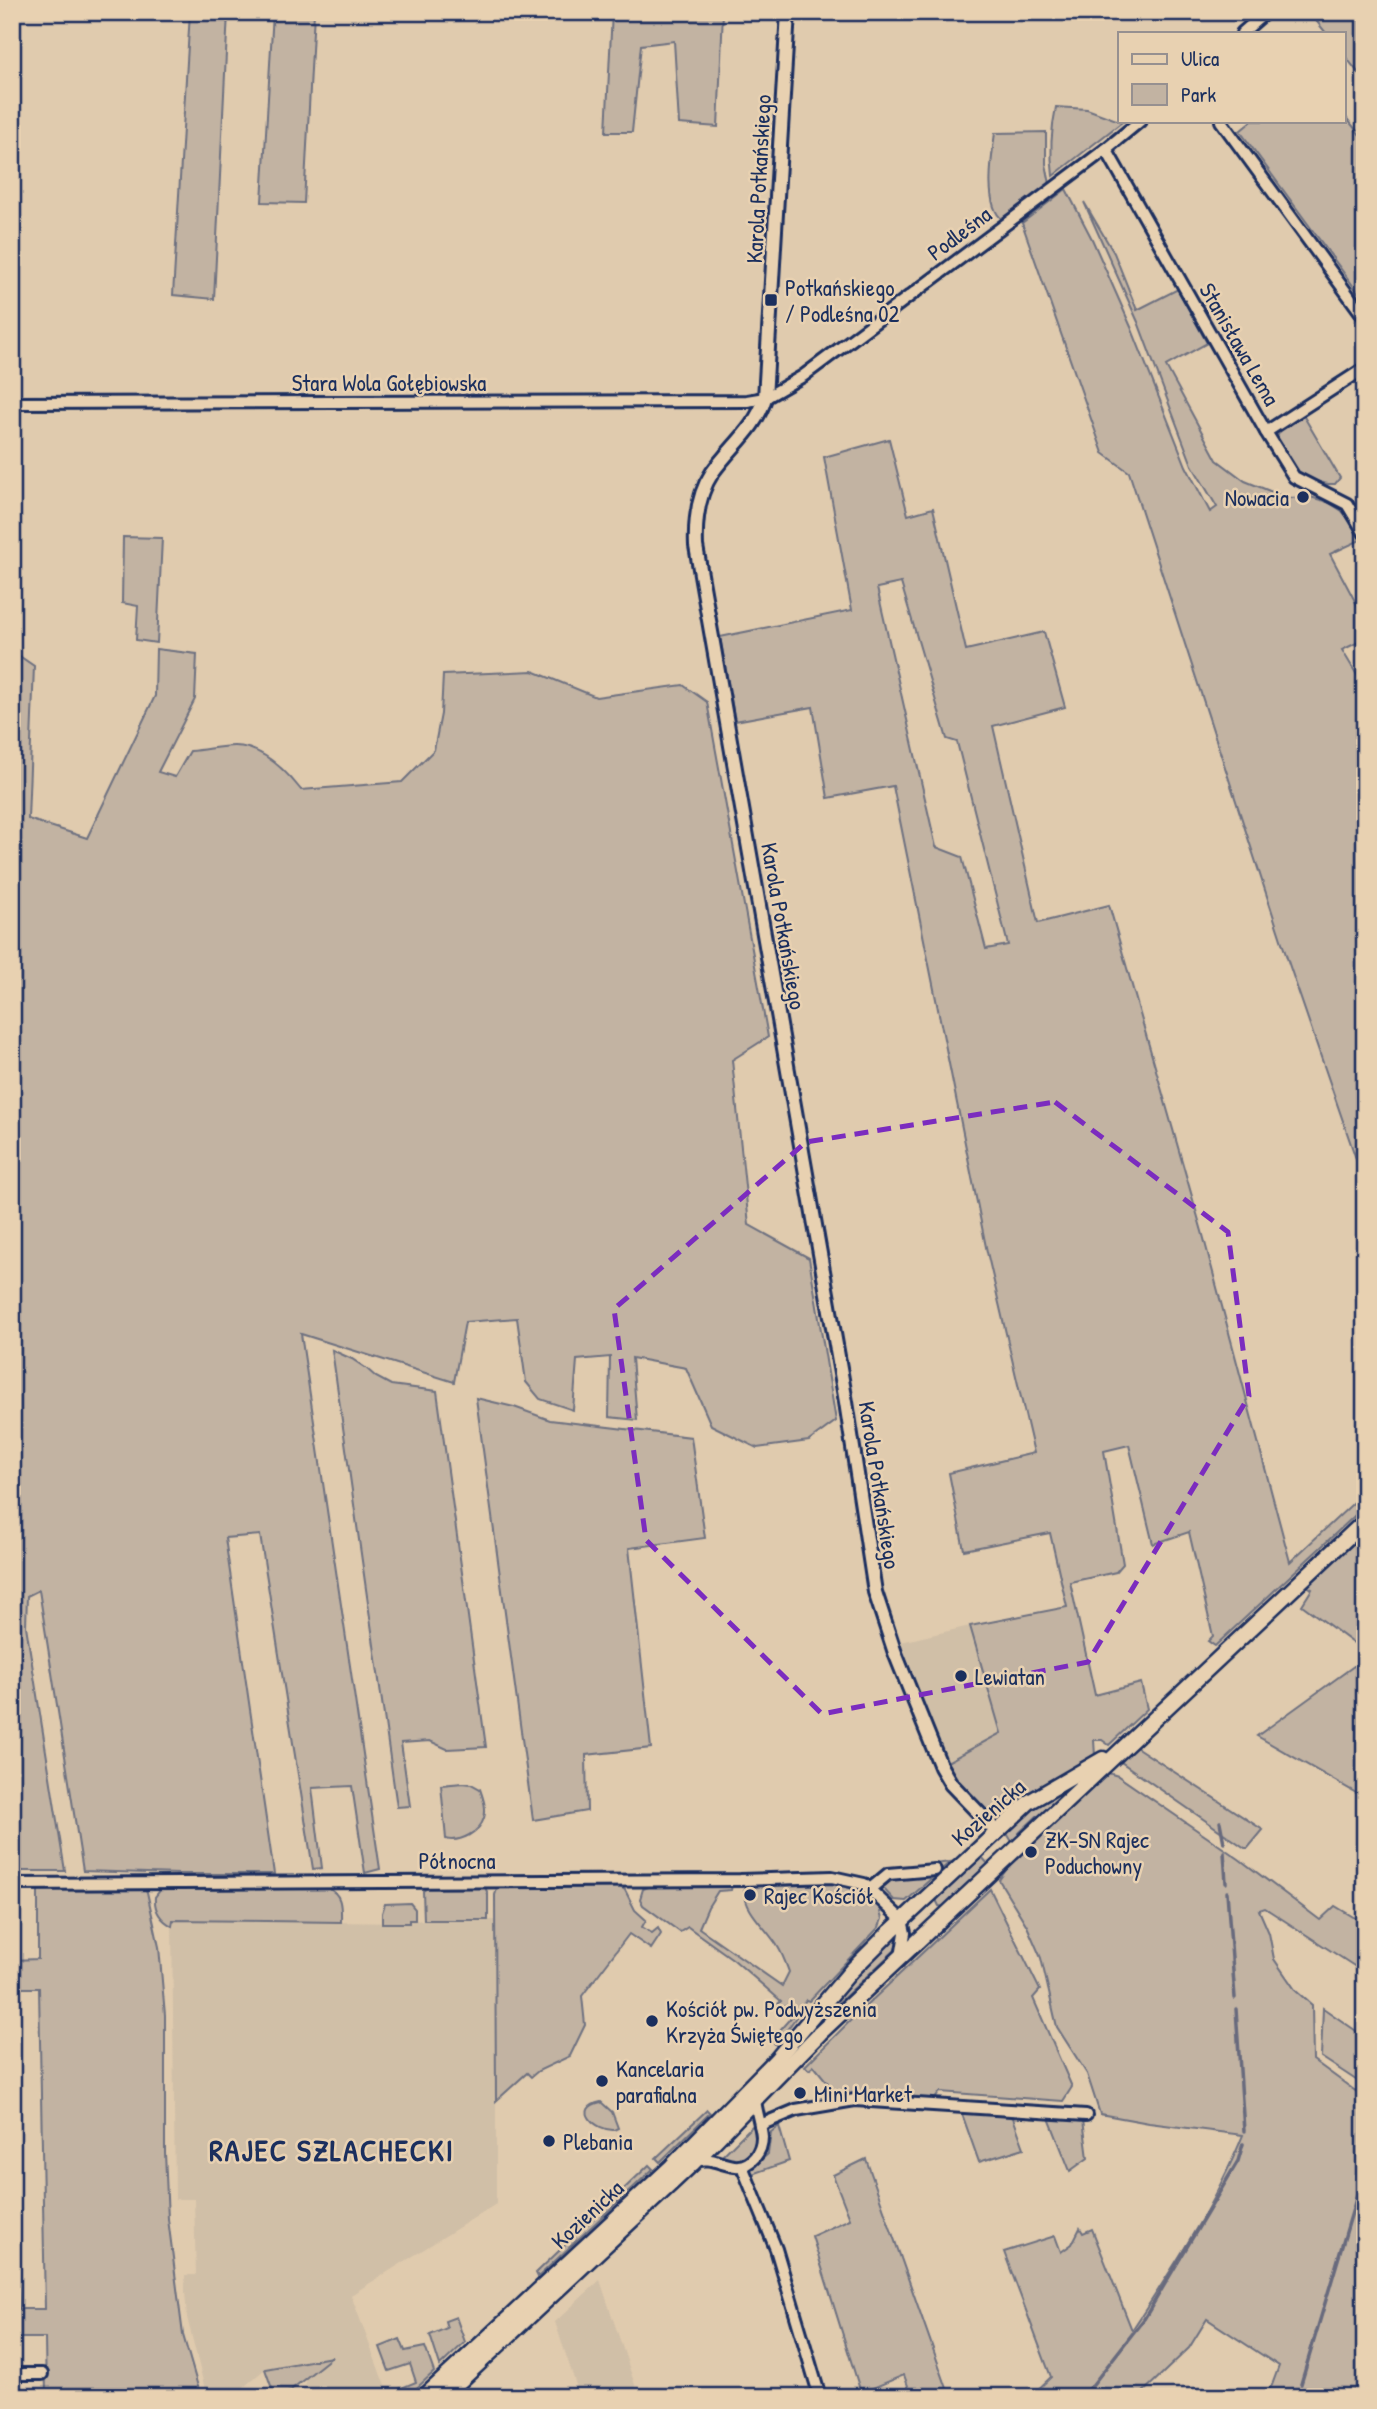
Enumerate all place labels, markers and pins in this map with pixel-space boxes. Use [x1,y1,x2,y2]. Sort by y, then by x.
place label: Potkańskiego / Podleśna 02 [785,272,899,329]
marker: Potkańskiego / Podleśna 02 [763,292,779,308]
place label: Nowacia [1225,482,1289,513]
marker: Nowacia [1295,489,1311,505]
place label: Lewiatan [975,1661,1045,1692]
marker: Lewiatan [953,1668,969,1684]
place label: ZK-SN Rajec Poduchowny [1045,1824,1149,1881]
marker: ZK-SN Rajec Poduchowny [1023,1844,1039,1860]
place label: Rajec Kościół [764,1880,874,1911]
marker: Rajec Kościół [742,1887,758,1903]
place label: Kościół pw. Podwyższenia Krzyża Świętego [666,1993,876,2050]
marker: Kościół pw. Podwyższenia Krzyża Świętego [644,2013,660,2029]
place label: Kancelaria parafialna [616,2053,704,2110]
marker: Kancelaria parafialna [594,2073,610,2089]
place label: Mini Market [814,2078,913,2109]
marker: Mini Market [792,2085,808,2101]
place label: Plebania [563,2126,632,2157]
marker: Plebania [541,2133,557,2149]

